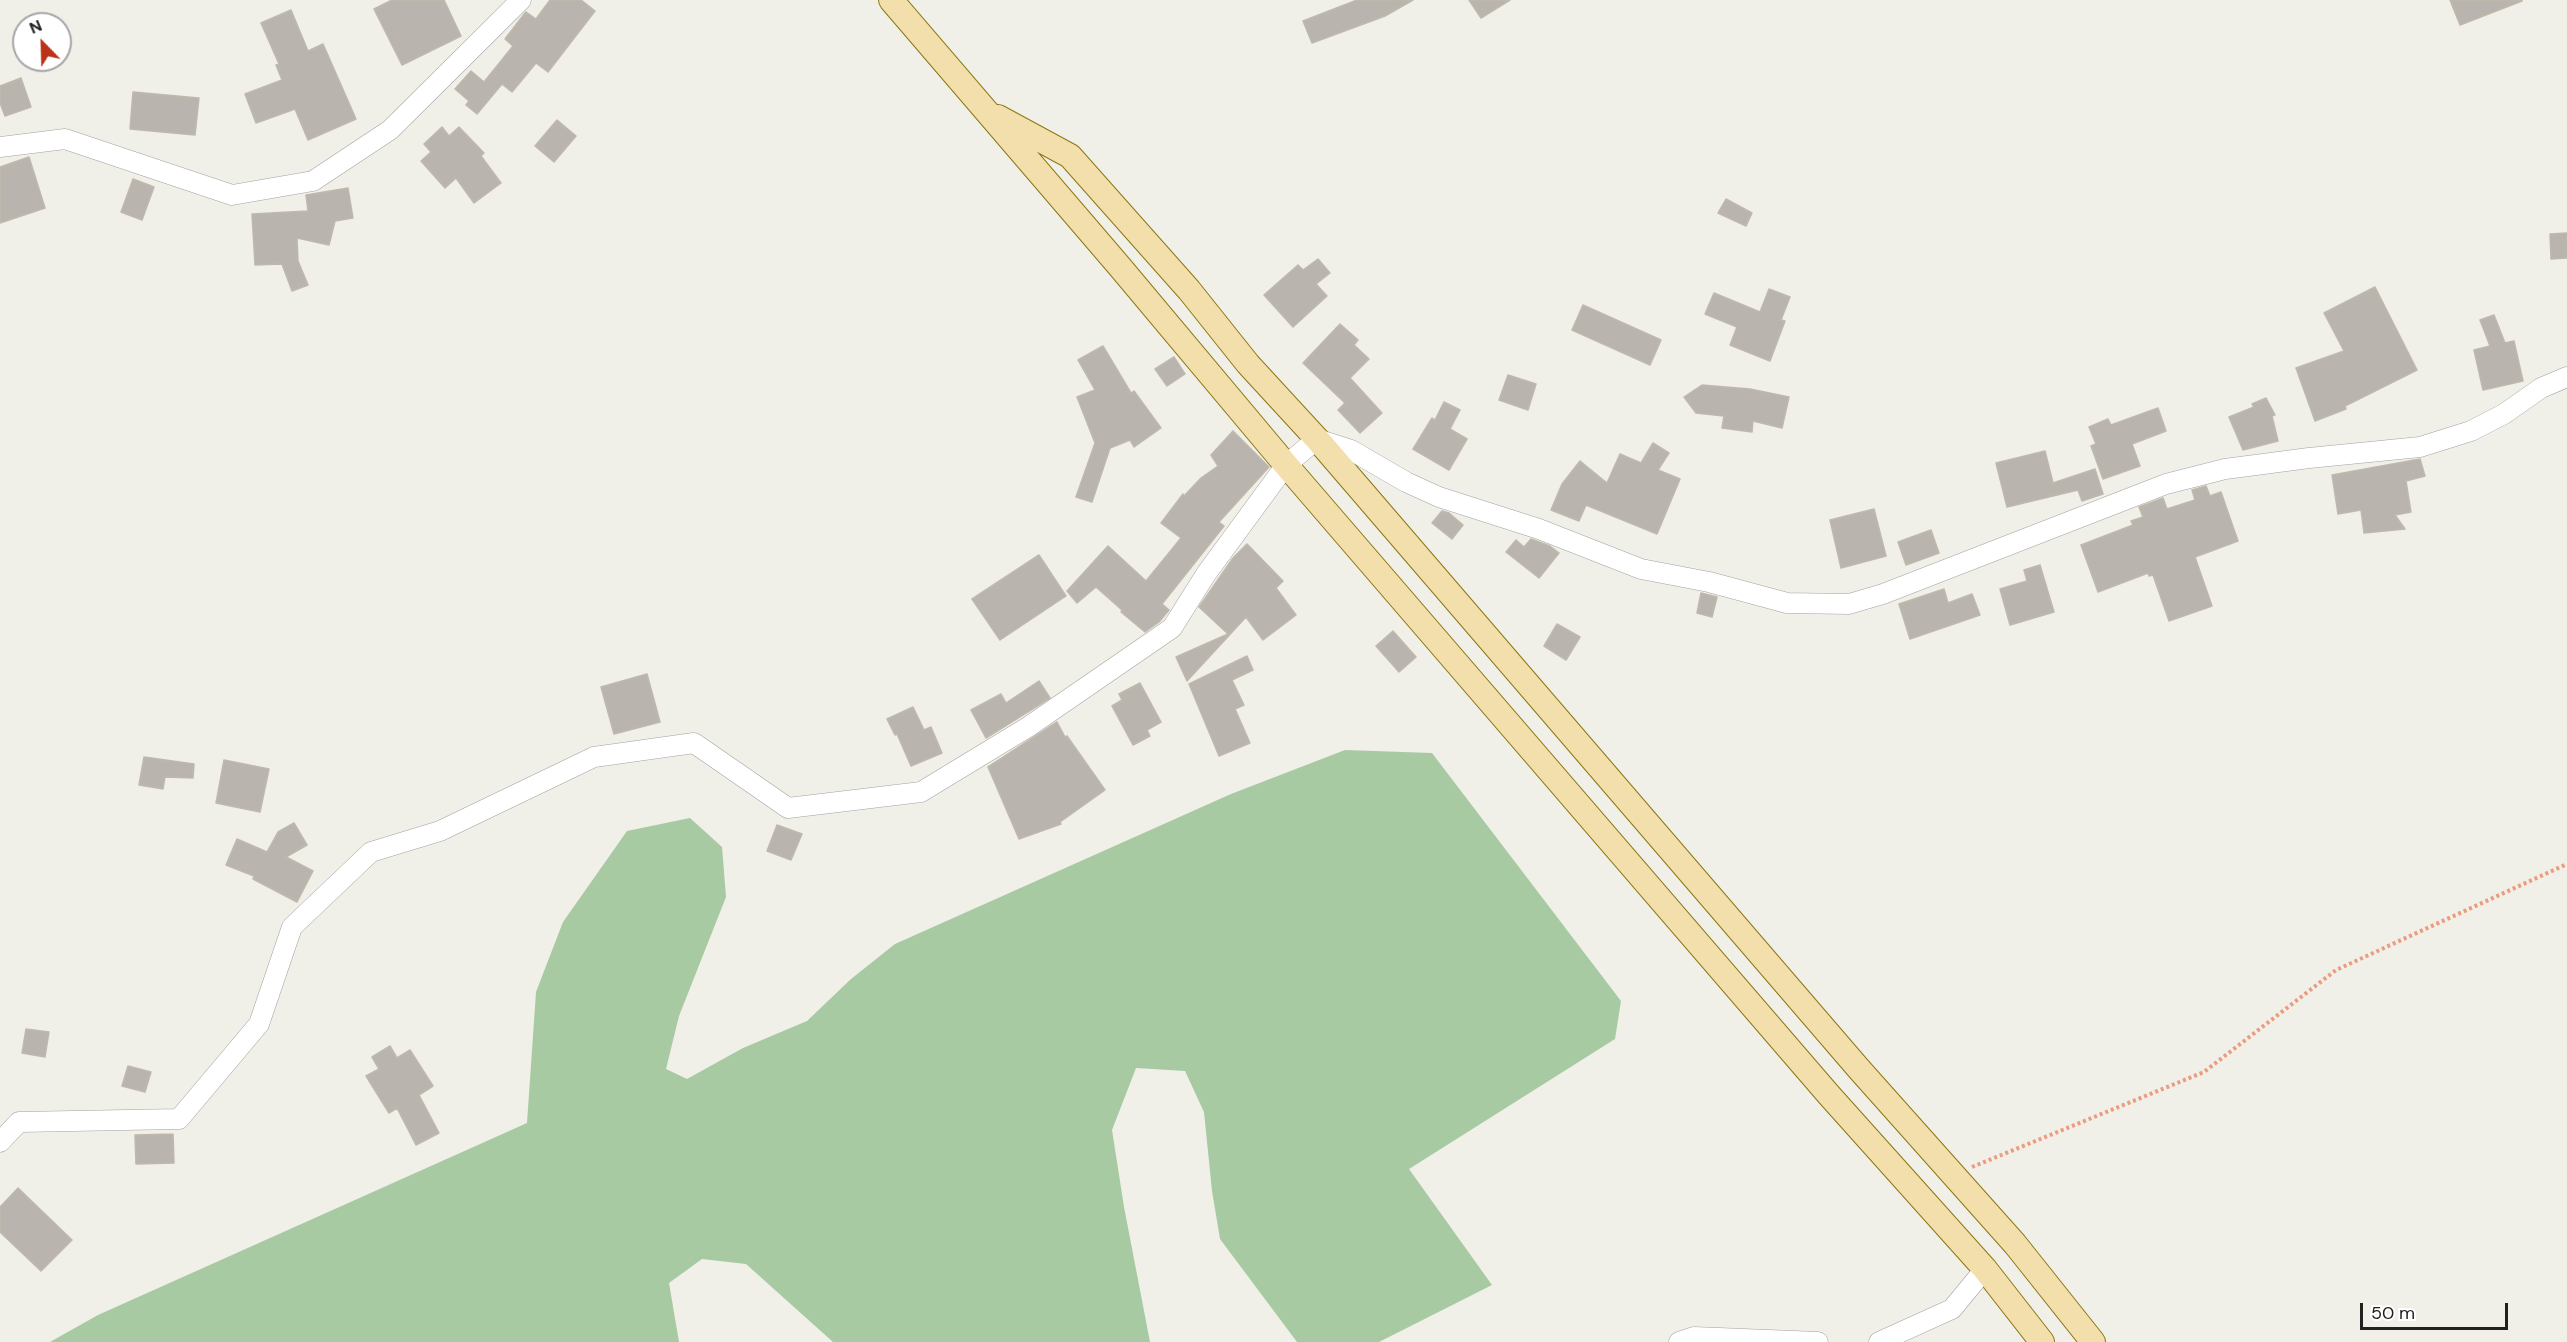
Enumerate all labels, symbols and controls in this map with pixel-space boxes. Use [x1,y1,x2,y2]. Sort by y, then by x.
north arrow [12,12,72,72]
text: N [26,15,45,39]
scale bar [2363,1291,2512,1329]
text: 50 m [2371,1301,2415,1325]

